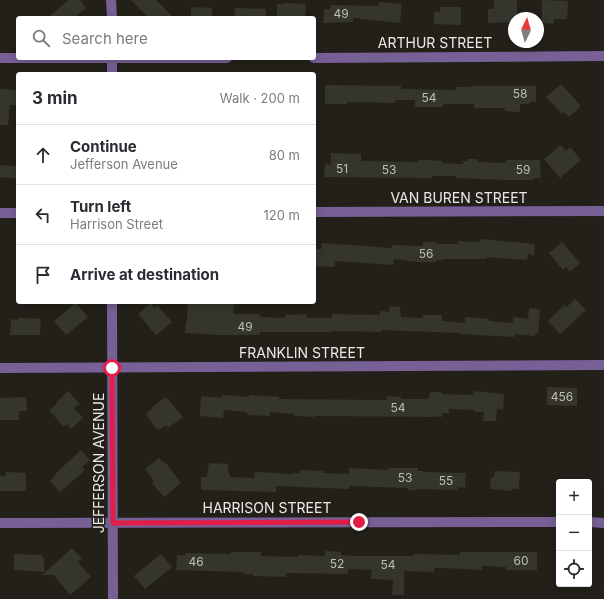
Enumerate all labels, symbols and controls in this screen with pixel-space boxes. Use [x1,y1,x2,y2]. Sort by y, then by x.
house number: 49 [333,6,349,21]
north arrow [508,12,544,48]
search box [16,16,316,60]
icon: search [30,27,52,49]
text: Search here [62,29,148,48]
street label: ARTHUR STREET [378,34,492,51]
house number: 58 [513,86,527,101]
text: 3 min [32,88,78,108]
text: Walk · 200 m [220,90,300,106]
house number: 54 [421,90,437,105]
text: Continue [70,137,137,156]
icon: ahead [32,144,54,166]
text: 80 m [269,147,300,163]
text: Jefferson Avenue [70,156,178,172]
house number: 51 [336,161,348,176]
house number: 53 [382,162,396,177]
house number: 59 [516,162,530,177]
street label: VAN BUREN STREET [390,189,528,206]
text: Turn left [70,197,131,216]
icon: left [32,204,54,226]
text: 120 m [264,207,300,223]
text: Harrison Street [70,216,163,232]
house number: 56 [419,246,433,261]
icon: arrive [32,264,54,286]
text: Arrive at destination [70,265,219,284]
house number: 49 [237,319,253,334]
street label: FRANKLIN STREET [239,344,365,361]
route start [103,359,121,377]
house number: 456 [551,389,573,404]
street label: JEFFERSON AVENUE [90,393,107,533]
house number: 54 [390,400,406,415]
house number: 53 [398,470,412,485]
house number: 55 [439,473,453,488]
map controls [556,479,592,587]
button: + [556,479,592,515]
street label: HARRISON STREET [203,499,331,516]
route end [350,513,368,531]
button: − [556,515,592,551]
button: locate [556,551,592,587]
house number: 60 [513,553,529,568]
house number: 46 [188,554,204,569]
house number: 52 [330,556,344,571]
house number: 54 [380,557,396,572]

